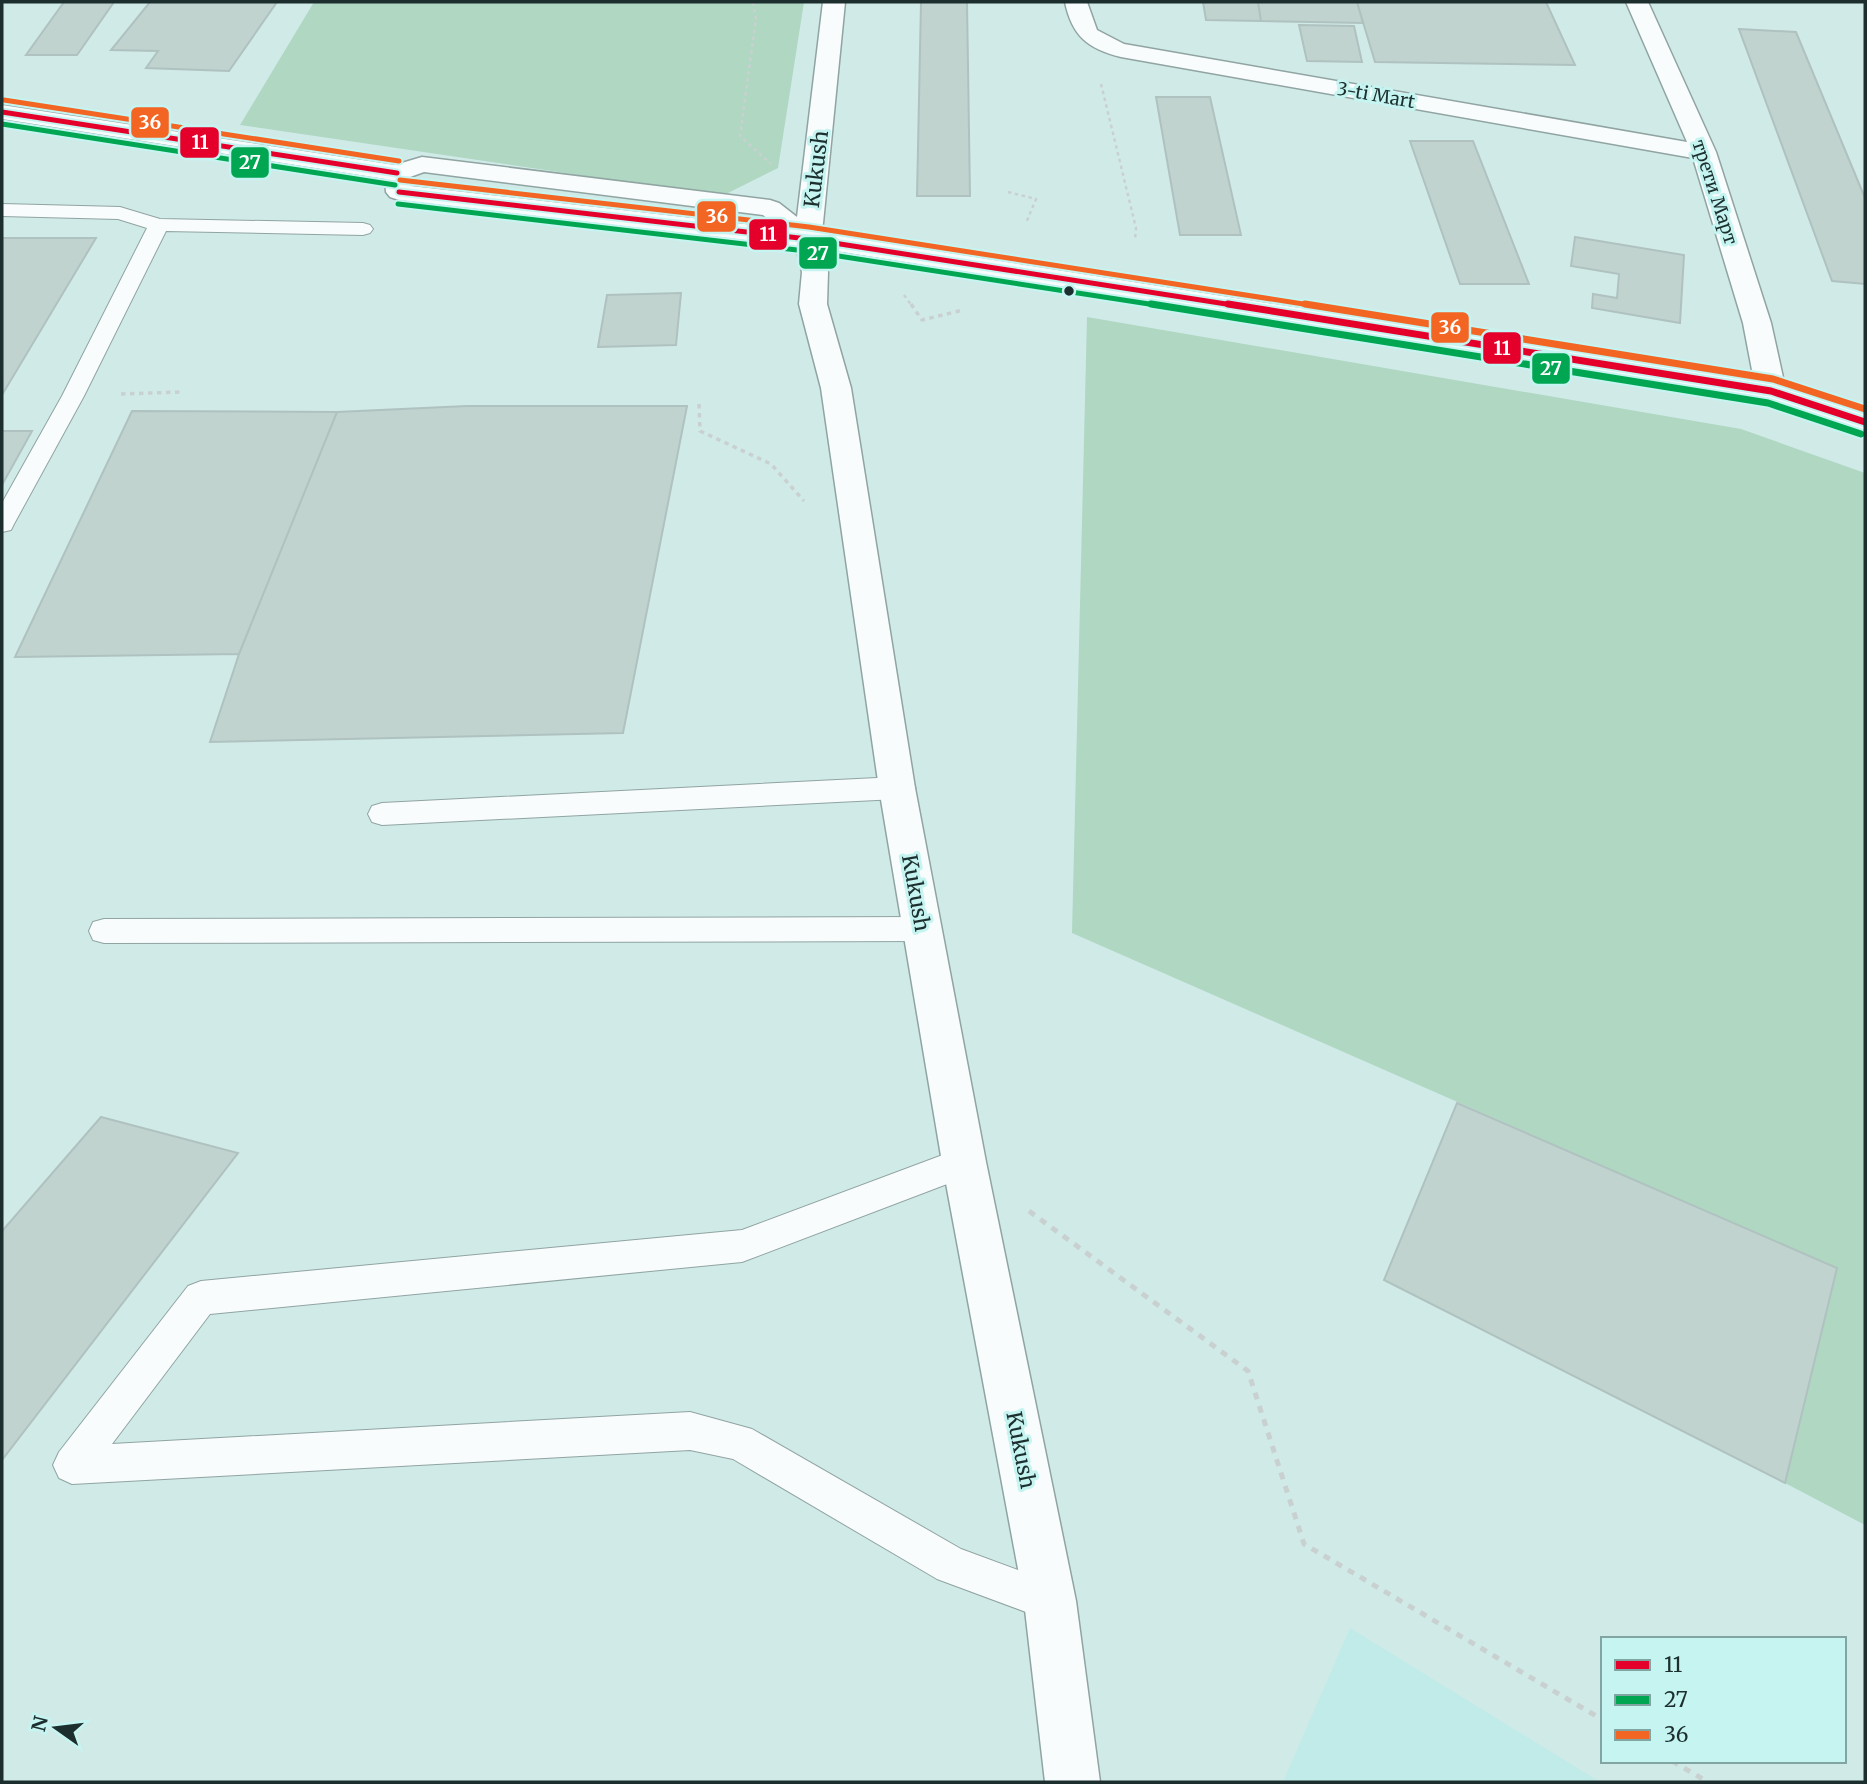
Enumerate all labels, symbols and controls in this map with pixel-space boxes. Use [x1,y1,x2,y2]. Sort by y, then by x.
street label: 3-ti Mart [1335,77,1417,113]
line badge: 36 [130,106,170,139]
text: 36 [139,110,161,134]
line badge: 11 [179,126,220,159]
street label: Kukush [798,129,834,209]
text: 11 [191,130,209,154]
street label: трети Март [1687,137,1743,247]
line badge: 27 [230,146,270,179]
text: 27 [239,150,261,174]
line badge: 36 [696,200,737,233]
text: 36 [706,204,728,228]
line badge: 11 [748,218,788,251]
text: 11 [759,222,777,246]
line badge: 27 [798,236,838,270]
text: 27 [807,241,829,265]
unlabelled marker [1062,284,1076,298]
line badge: 36 [1430,311,1470,344]
text: 36 [1439,315,1461,339]
line badge: 11 [1482,331,1522,365]
text: 11 [1493,336,1511,360]
line badge: 27 [1531,352,1571,385]
text: 27 [1540,356,1562,380]
street label: Kukush [896,852,936,934]
street label: Kukush [1000,1409,1042,1491]
legend [1601,1637,1846,1763]
text: 11 [1664,1651,1682,1678]
text: 27 [1664,1686,1688,1713]
north arrow [21,1693,91,1763]
text: N [26,1714,53,1734]
text: 36 [1664,1721,1688,1748]

